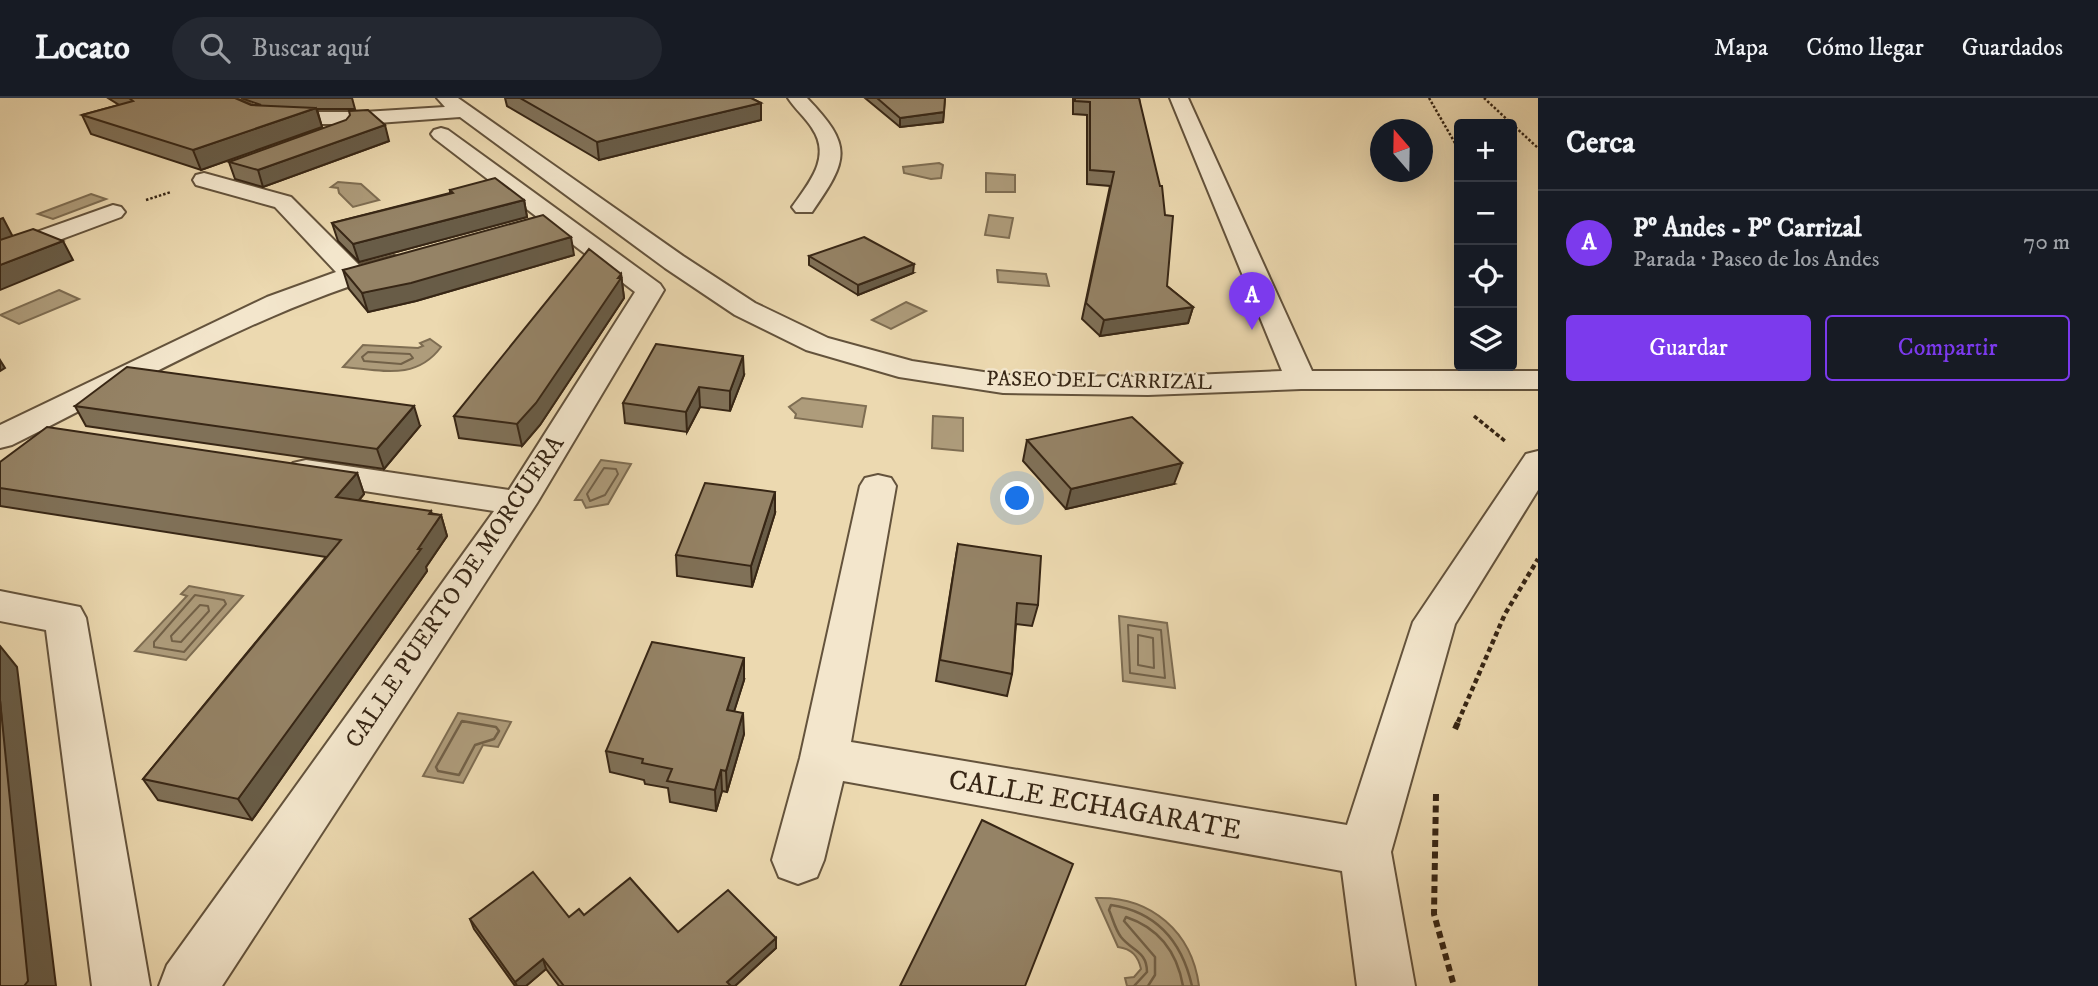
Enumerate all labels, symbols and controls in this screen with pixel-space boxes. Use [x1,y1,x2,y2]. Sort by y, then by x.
search box [172,17,662,80]
text: Locato [35,28,130,69]
icon: search [196,29,234,67]
text: Buscar aquí [252,32,370,65]
text: Mapa [1714,33,1768,63]
text: Cómo llegar [1806,33,1924,63]
text: Guardados [1962,33,2063,63]
north arrow [1370,119,1433,182]
map controls [1454,119,1517,371]
button: + [1454,119,1517,182]
text: Cerca [1566,125,1635,162]
button: − [1454,182,1517,245]
text: Pº Andes - Pº Carrizal [1633,212,1862,245]
text: A [1582,228,1596,257]
text: 70 m [2023,228,2070,257]
button: locate [1454,245,1517,308]
text: Parada · Paseo de los Andes [1633,245,1879,274]
pin: A [1229,272,1275,330]
button: layers [1454,308,1517,371]
button: Guardar [1566,315,1811,381]
button: Compartir [1825,315,2070,381]
street label: PASEO DEL CARRIZAL [986,366,1212,396]
street label: CALLE PUERTO DE MORCUERA [339,429,571,754]
your location [1000,481,1034,515]
street label: CALLE ECHAGARATE [946,762,1244,848]

